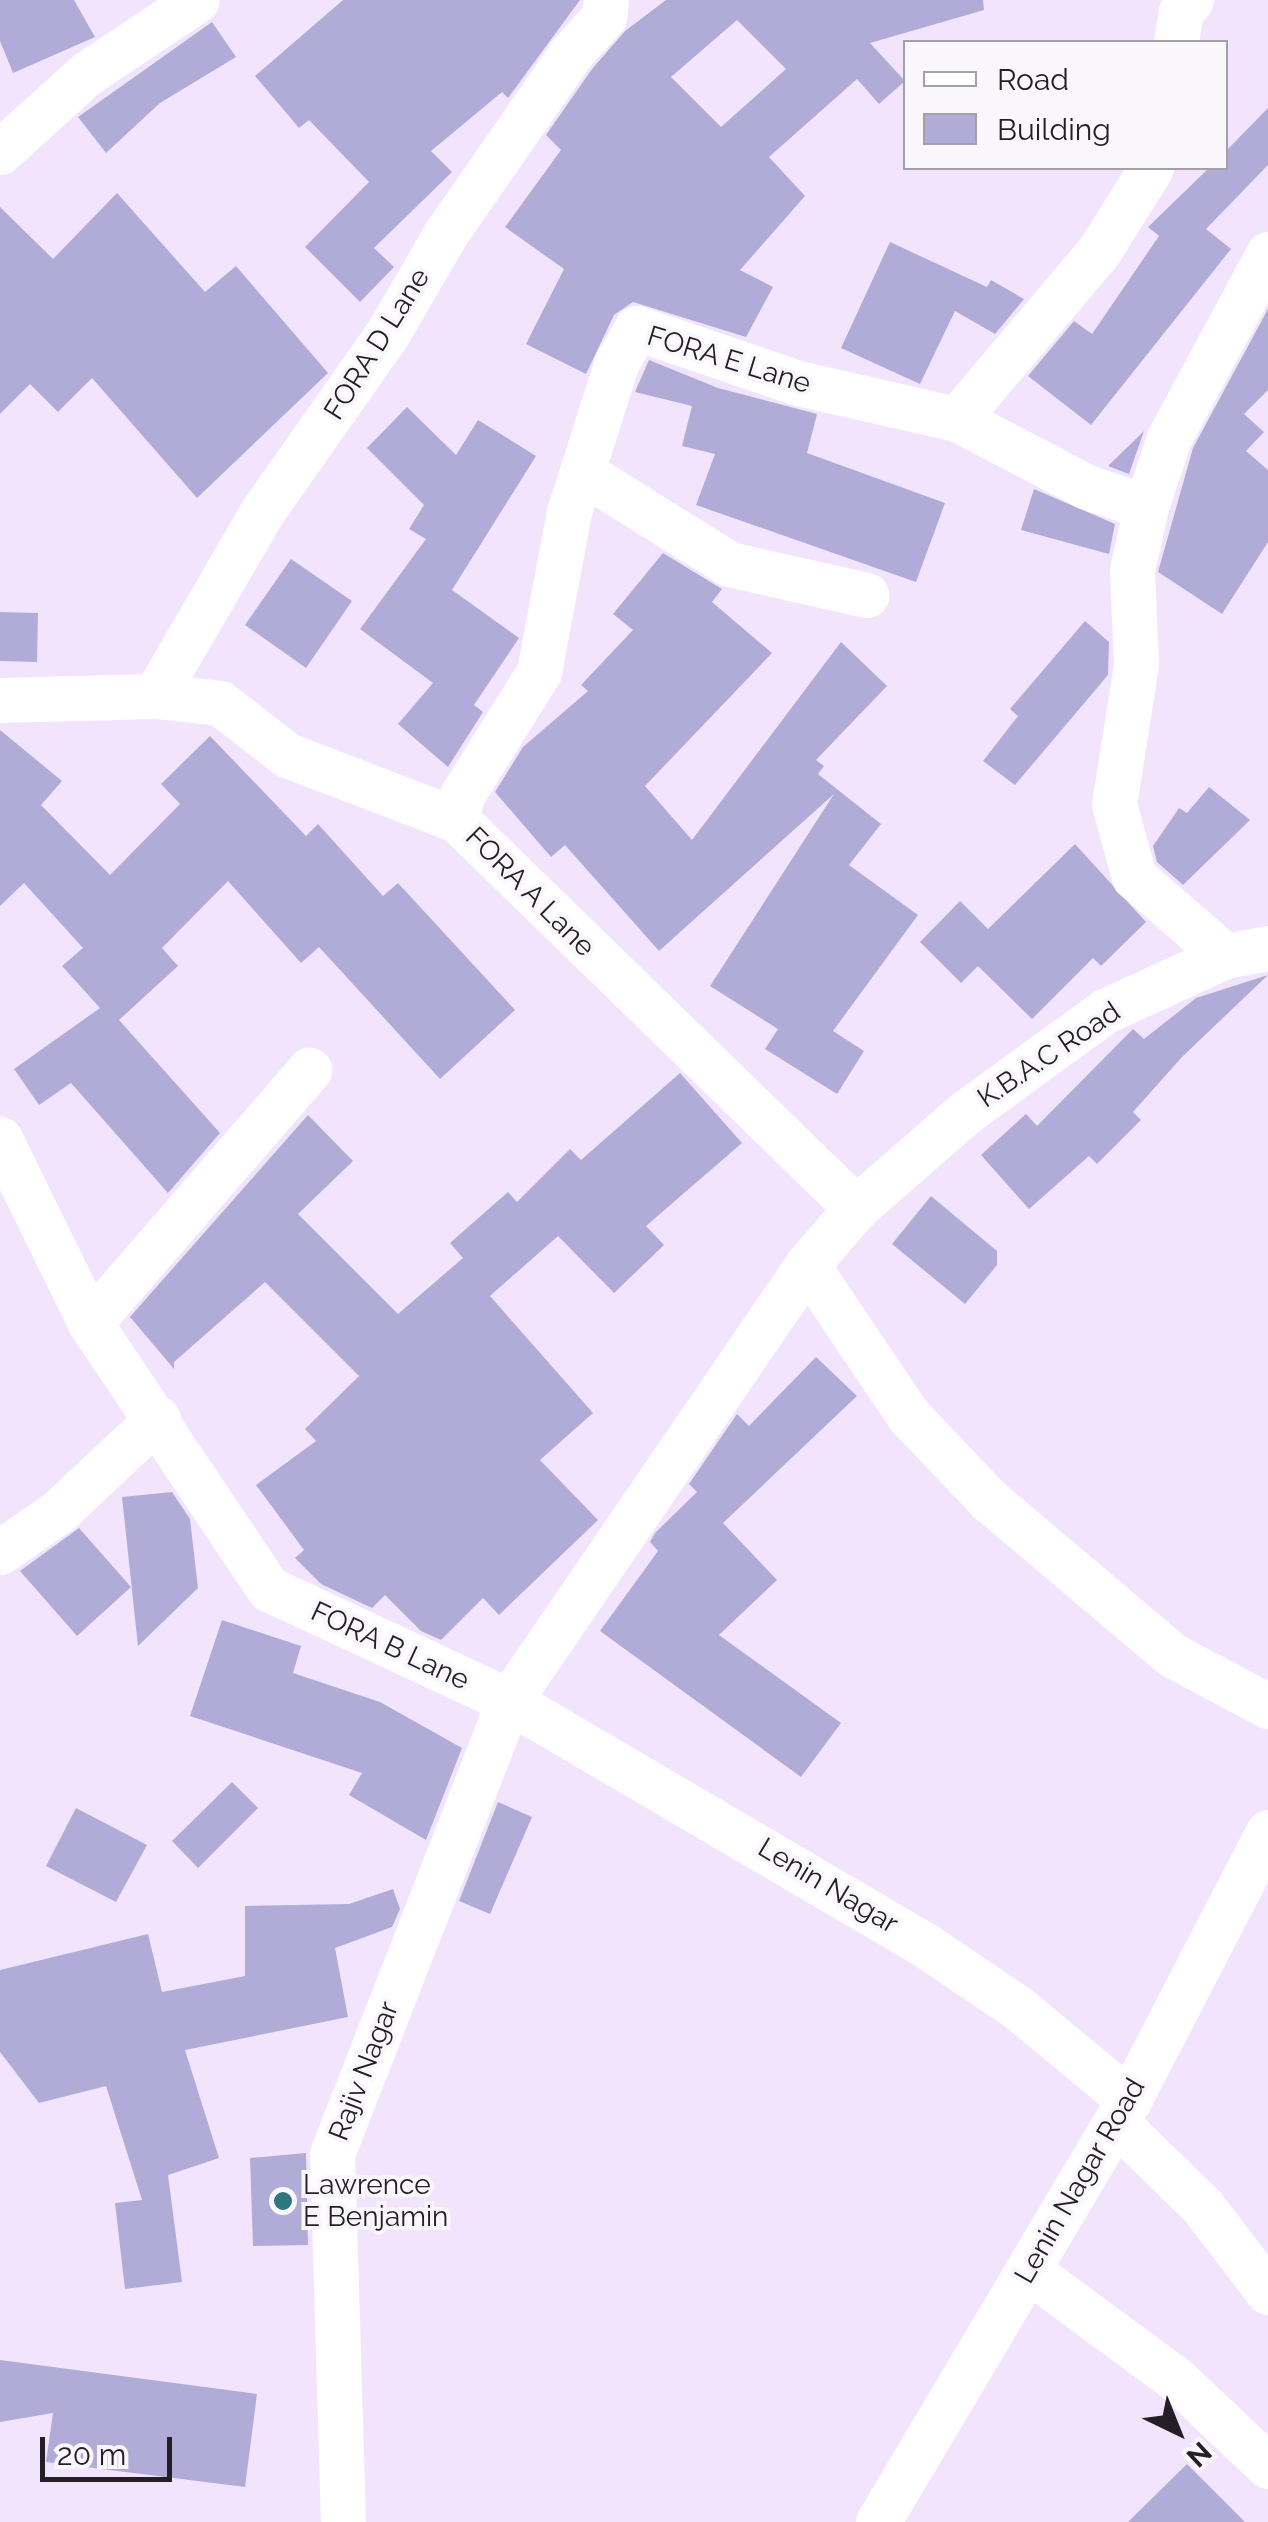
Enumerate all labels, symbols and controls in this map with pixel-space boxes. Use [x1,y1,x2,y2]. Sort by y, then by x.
legend [903,40,1228,170]
text: Road [997,62,1069,97]
text: Building [997,112,1111,147]
street label: FORA D Lane [317,262,437,426]
street label: FORA E Lane [643,319,815,401]
street label: FORA A Lane [457,819,603,965]
street label: K.B.A.C Road [971,995,1127,1115]
street label: FORA B Lane [305,1595,475,1697]
street label: Lenin Nagar [752,1831,904,1941]
street label: Rajiv Nagar [322,1996,406,2146]
street label: Lenin Nagar Road [1008,2072,1152,2290]
place label: Lawrence E Benjamin [303,2168,448,2234]
marker: Lawrence E Benjamin [272,2190,294,2212]
north arrow [1128,2382,1228,2482]
scale bar [45,2417,178,2479]
text: N [1180,2435,1218,2474]
text: 20 m [57,2437,126,2472]

